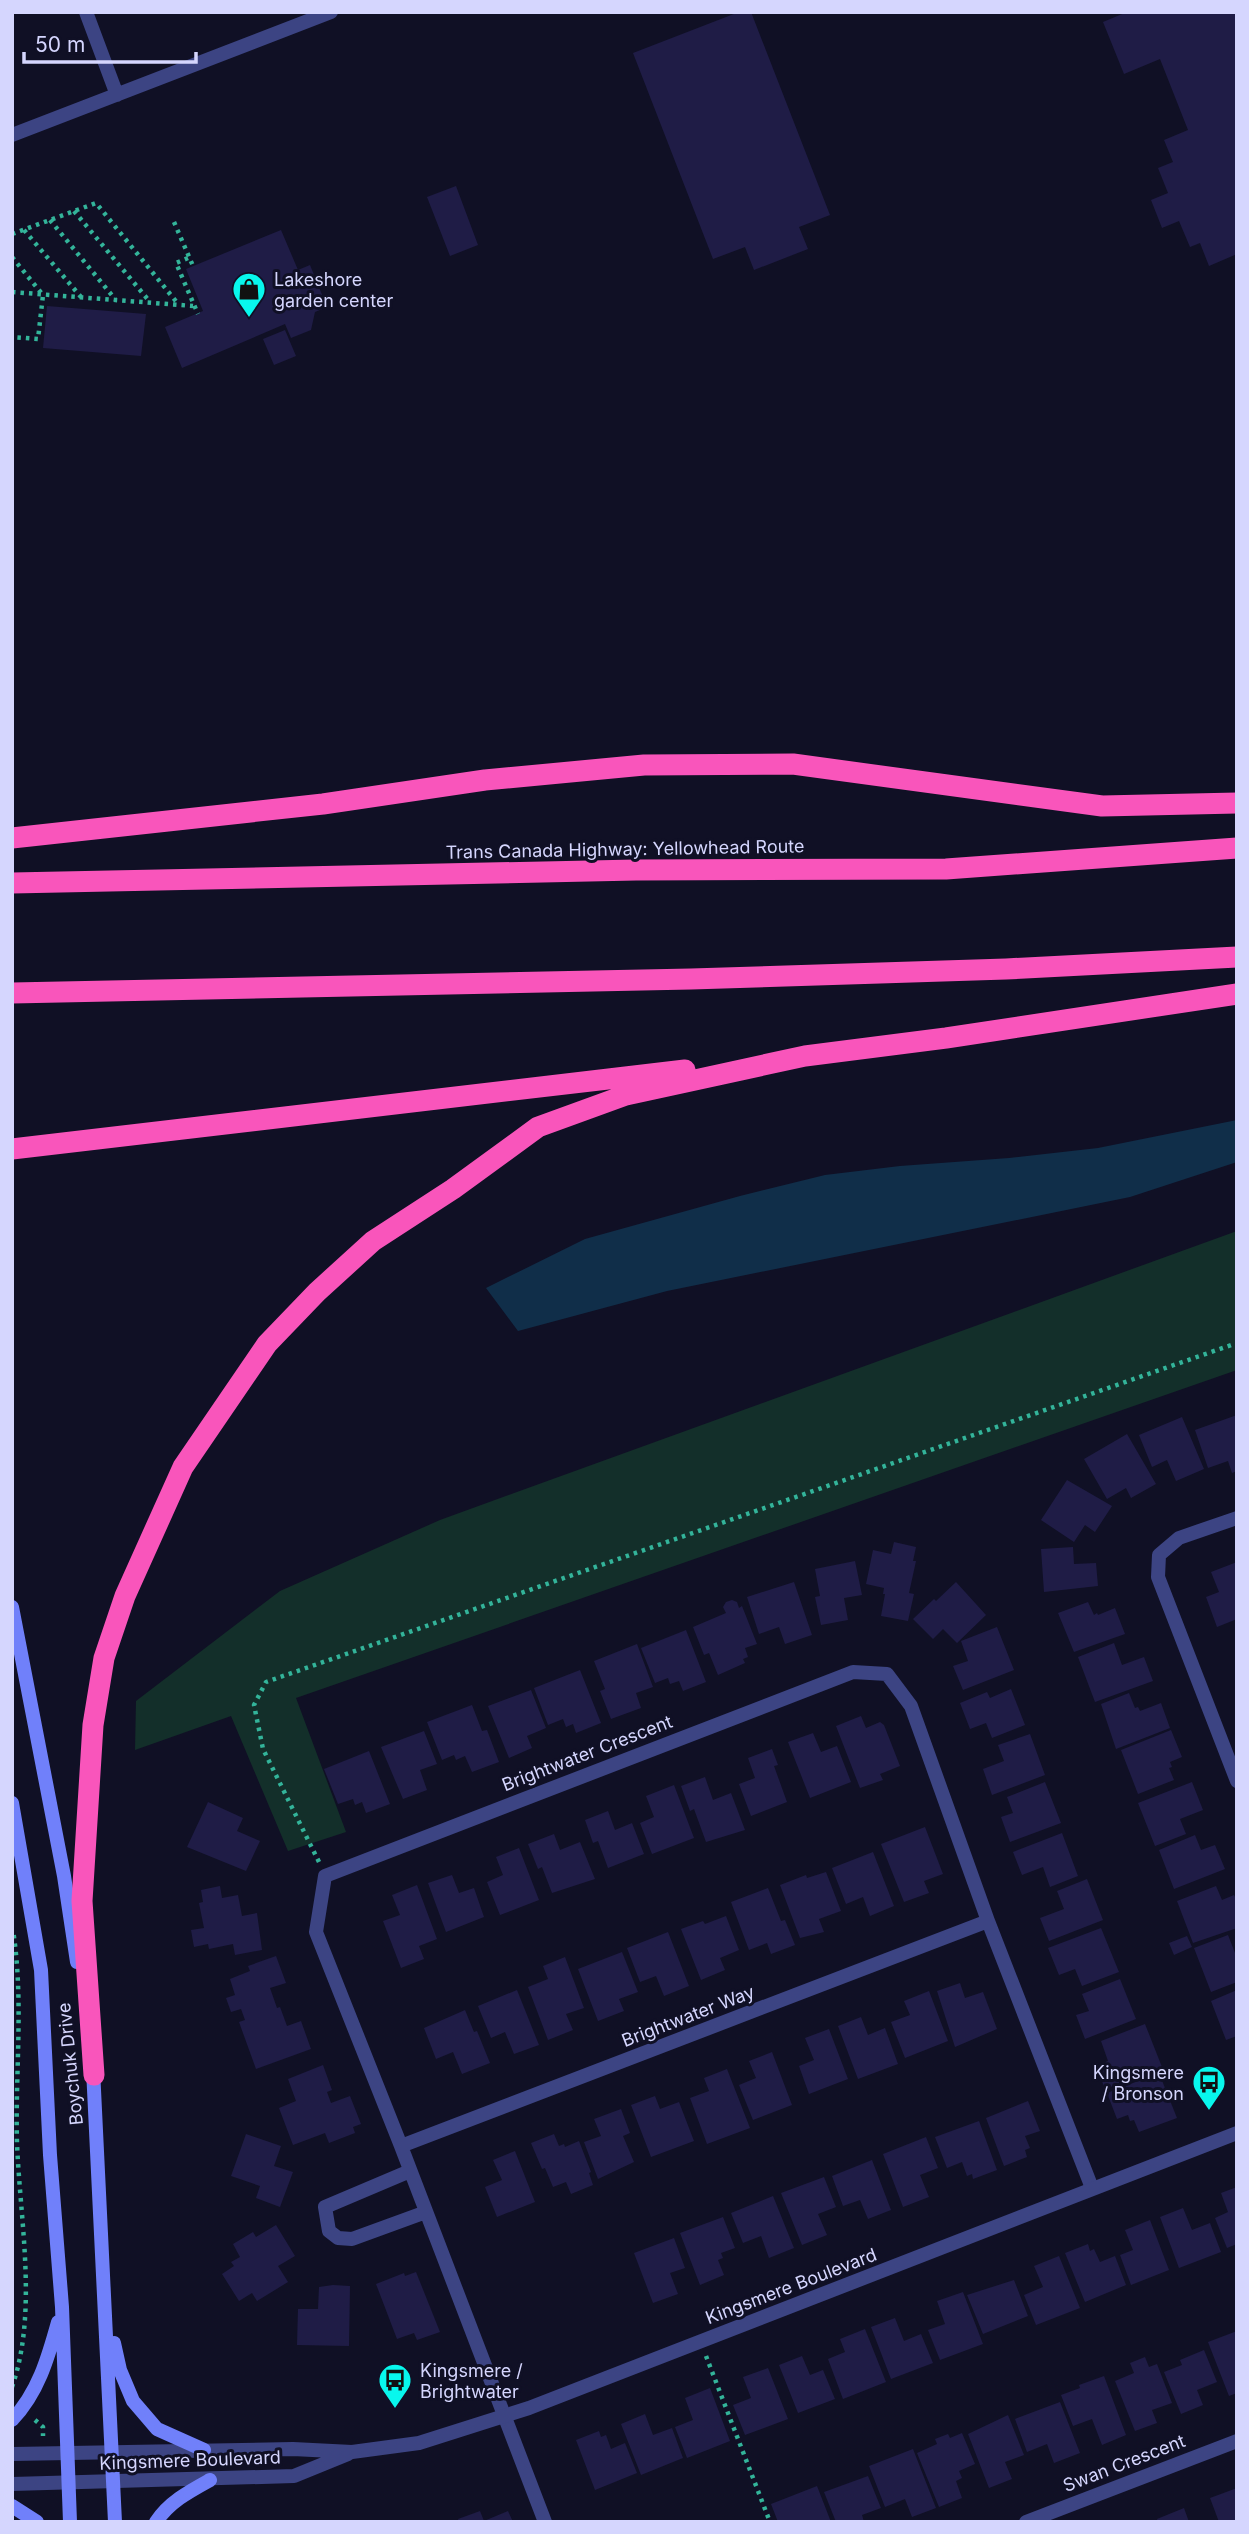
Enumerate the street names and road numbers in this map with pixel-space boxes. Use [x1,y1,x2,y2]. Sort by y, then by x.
street label: Trans Canada Highway: Yellowhead Route [445,835,805,863]
street label: Brightwater Crescent [499,1711,675,1795]
street label: Brightwater Way [619,1981,757,2051]
street label: Boychuk Drive [53,2002,87,2126]
street label: Kingsmere Boulevard [702,2244,880,2328]
street label: Swan Crescent [1060,2430,1188,2496]
street label: Kingsmere Boulevard [99,2446,281,2474]

